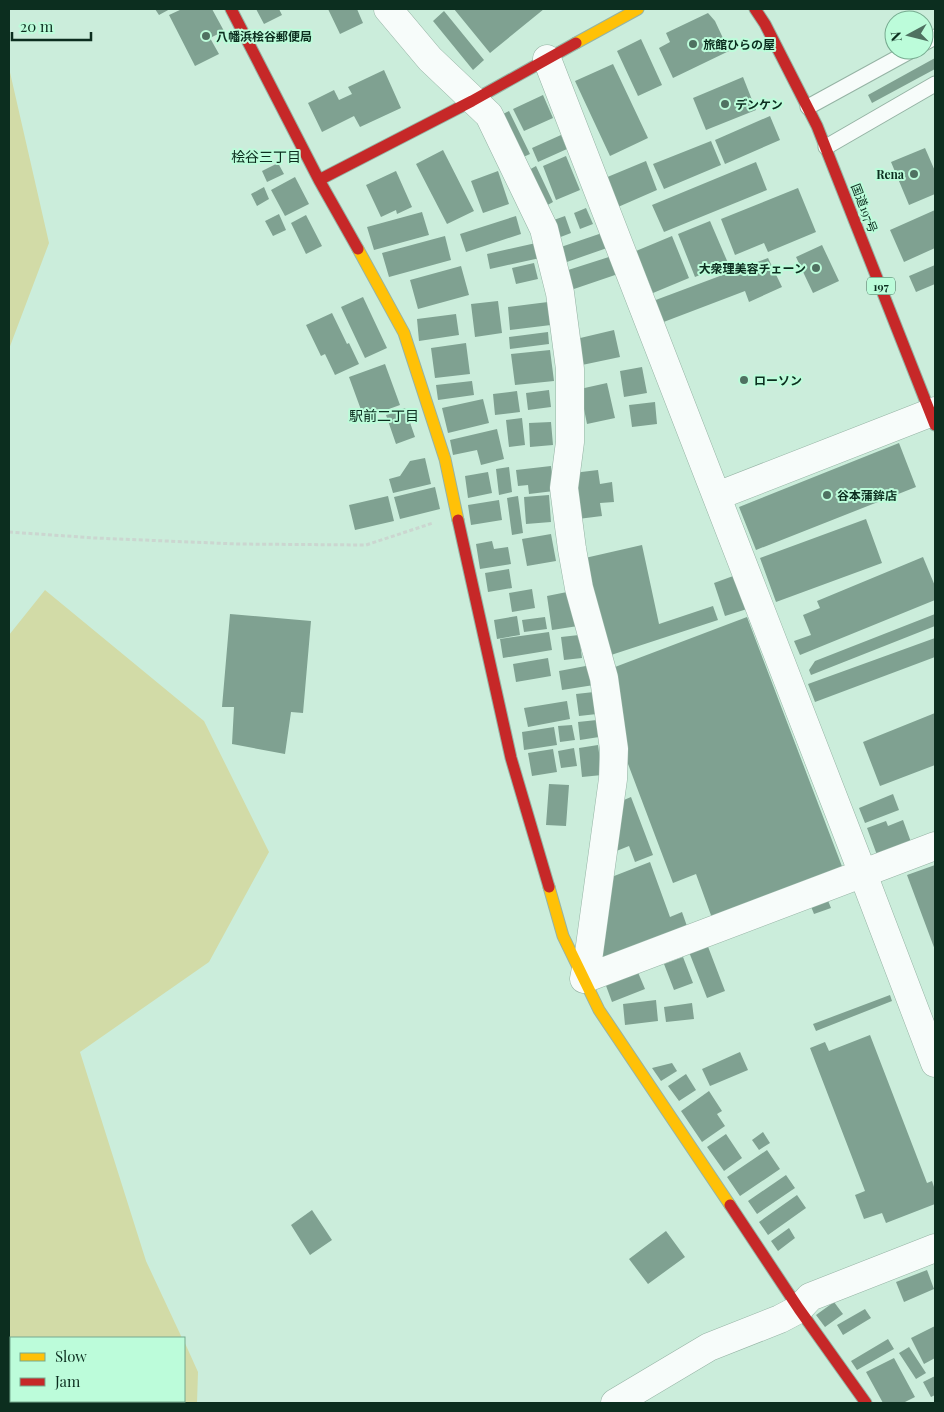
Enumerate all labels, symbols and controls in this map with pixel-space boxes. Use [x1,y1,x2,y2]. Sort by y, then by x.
scale bar [12,10,91,42]
north arrow [884,10,934,60]
text: 20 m [20,16,54,36]
place label: 八幡浜桧谷郵便局 [216,28,312,44]
marker: 八幡浜桧谷郵便局 [200,30,212,42]
text: N [886,30,906,43]
place label: 旅館ひらの屋 [703,36,775,52]
marker: 旅館ひらの屋 [687,38,699,50]
place label: デンケン [735,96,783,112]
marker: デンケン [719,98,731,110]
district label: 桧谷三丁目 [231,147,301,166]
place label: Rena [876,166,905,182]
marker: Rena [908,168,920,180]
street label: 国道197号 [848,181,882,235]
place label: 大衆理美容チェーン [699,260,806,276]
marker: 大衆理美容チェーン [810,262,822,274]
road number: 197 [867,278,895,294]
place label: ローソン [754,372,802,388]
marker: ローソン [738,374,750,386]
district label: 駅前二丁目 [349,406,419,425]
place label: 谷本蒲鉾店 [837,487,897,503]
marker: 谷本蒲鉾店 [821,489,833,501]
legend [10,1337,185,1402]
text: Slow [55,1346,87,1366]
text: Jam [54,1371,81,1391]

